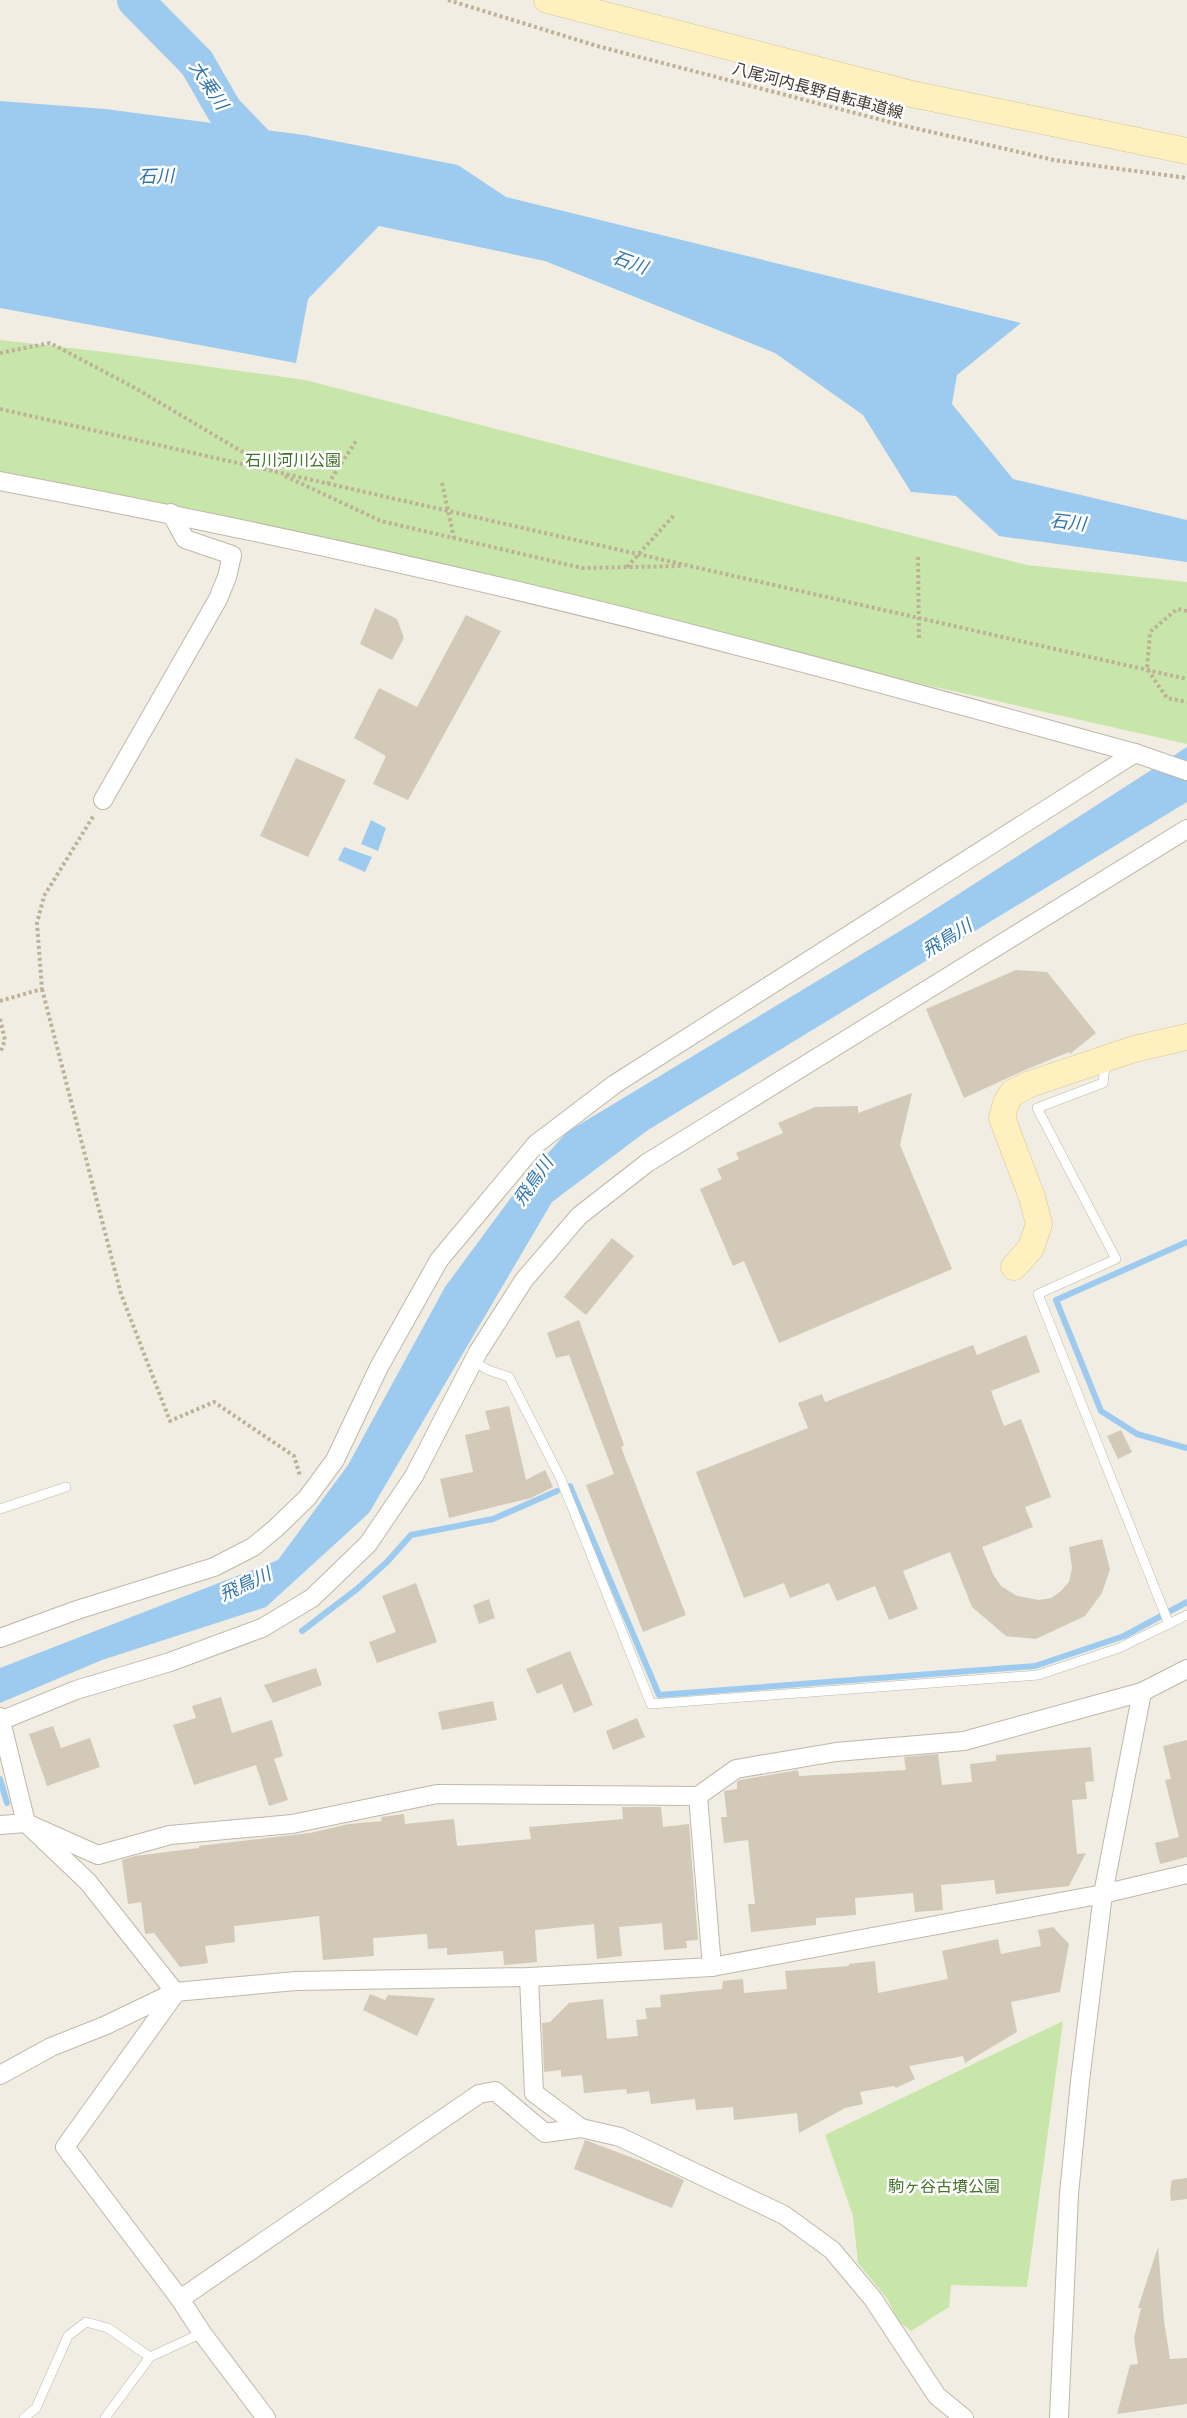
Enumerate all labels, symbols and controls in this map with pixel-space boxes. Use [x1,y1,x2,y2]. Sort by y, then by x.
water label: 大乗川 [185,57,234,115]
street label: 八尾河内長野自転車道線 [731,59,905,121]
water label: 石川 [138,165,176,187]
water label: 石川 [609,246,652,279]
park label: 石川河川公園 [245,451,341,469]
water label: 石川 [1049,510,1089,535]
water label: 飛鳥川 [919,914,977,961]
water label: 飛鳥川 [509,1151,558,1209]
water label: 飛鳥川 [216,1562,276,1605]
park label: 駒ヶ谷古墳公園 [888,2177,1000,2195]

